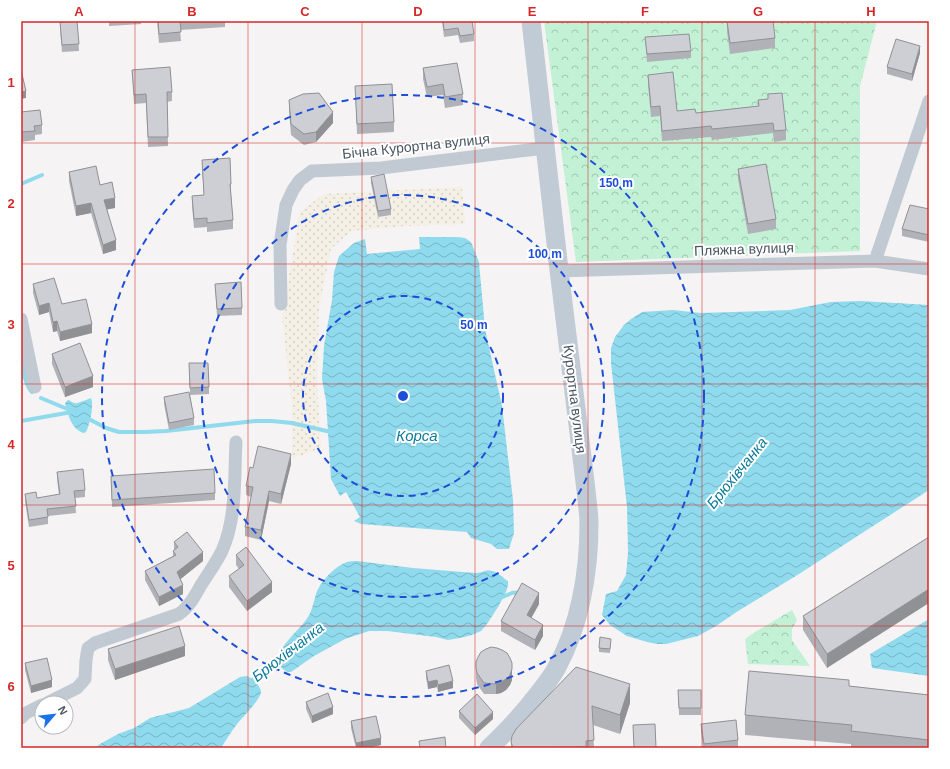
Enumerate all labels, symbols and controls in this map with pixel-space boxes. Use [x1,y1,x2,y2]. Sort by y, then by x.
text: A [74,4,84,19]
text: B [187,4,197,19]
text: C [300,4,310,19]
text: D [413,4,423,19]
text: E [528,4,537,19]
text: F [641,4,649,19]
text: G [753,4,763,19]
text: H [866,4,876,19]
text: 1 [7,75,15,90]
street label: Бічна Курортна вулиця [341,130,491,162]
text: 150 m [599,176,633,190]
text: 2 [7,196,15,211]
street label: Пляжна вулиця [694,239,794,259]
text: 100 m [528,247,562,261]
text: 3 [7,317,15,332]
text: 50 m [460,318,488,332]
street label: Курортна вулиця [560,344,590,454]
centre of rings [396,389,410,403]
water label: Корса [396,427,438,444]
water label: Брюхівчанка [703,434,770,512]
text: 4 [7,437,15,452]
text: 5 [7,558,15,573]
water label: Брюхівчанка [248,618,327,685]
text: 6 [7,679,15,694]
north arrow [34,695,74,735]
text: N [56,704,70,717]

